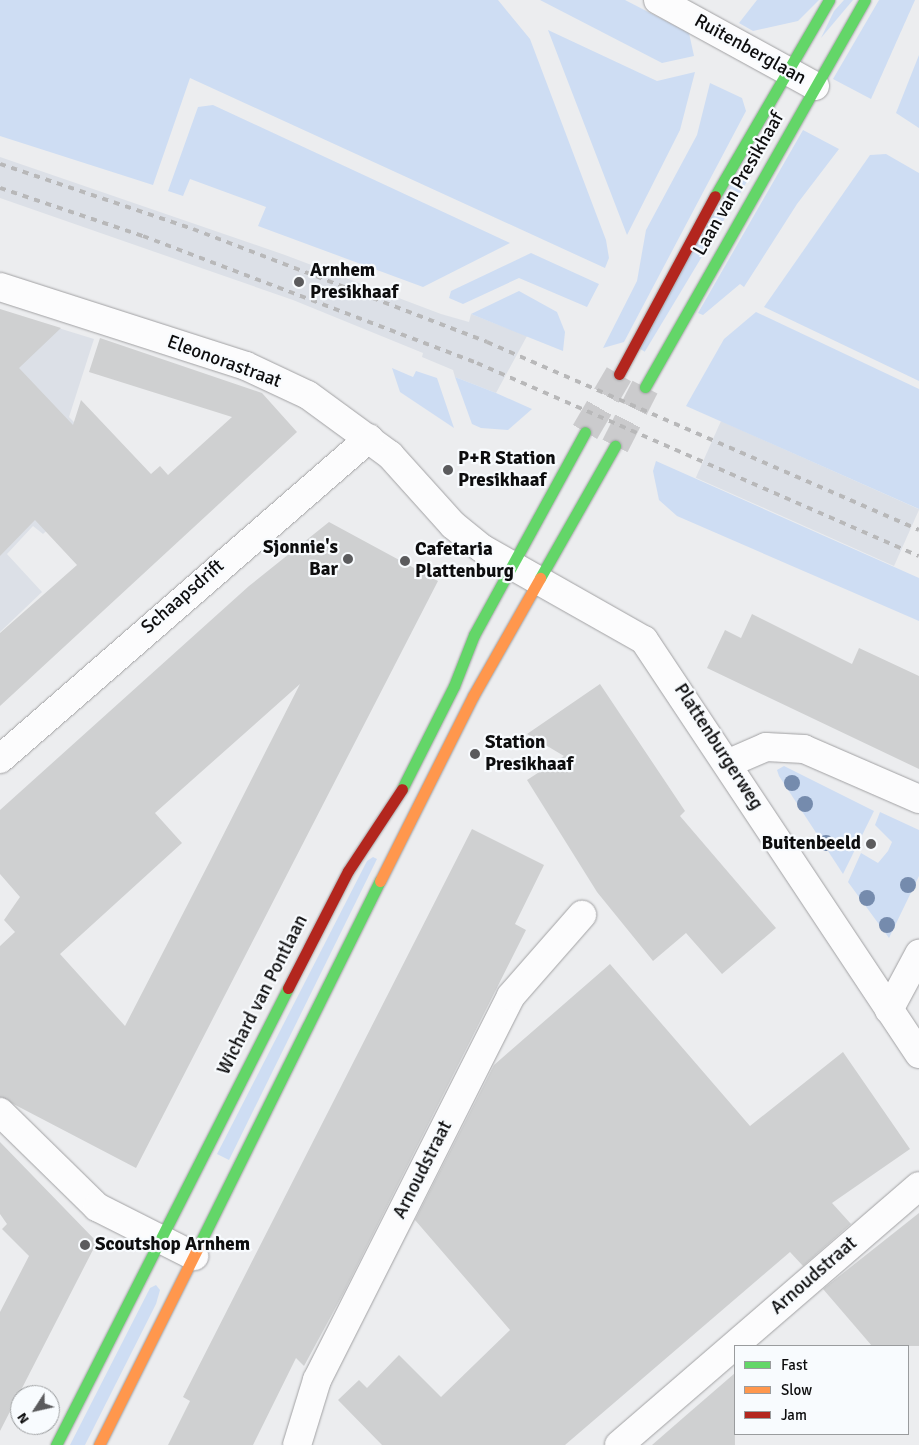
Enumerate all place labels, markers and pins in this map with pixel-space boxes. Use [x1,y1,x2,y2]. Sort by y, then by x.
place label: Arnhem Presikhaaf [310,260,398,304]
marker: Arnhem Presikhaaf [292,275,306,289]
place label: P+R Station Presikhaaf [458,448,556,492]
marker: P+R Station Presikhaaf [442,464,454,476]
place label: Sjonnie's Bar [263,537,338,581]
place label: Cafetaria Plattenburg [415,539,514,583]
marker: Sjonnie's Bar [342,553,354,565]
marker: Cafetaria Plattenburg [399,555,411,567]
place label: Station Presikhaaf [485,732,573,776]
marker: Station Presikhaaf [469,748,481,760]
place label: Buitenbeeld [761,833,861,855]
marker: Buitenbeeld [865,838,877,850]
place label: Scoutshop Arnhem [95,1234,250,1256]
marker: Scoutshop Arnhem [79,1239,91,1251]

